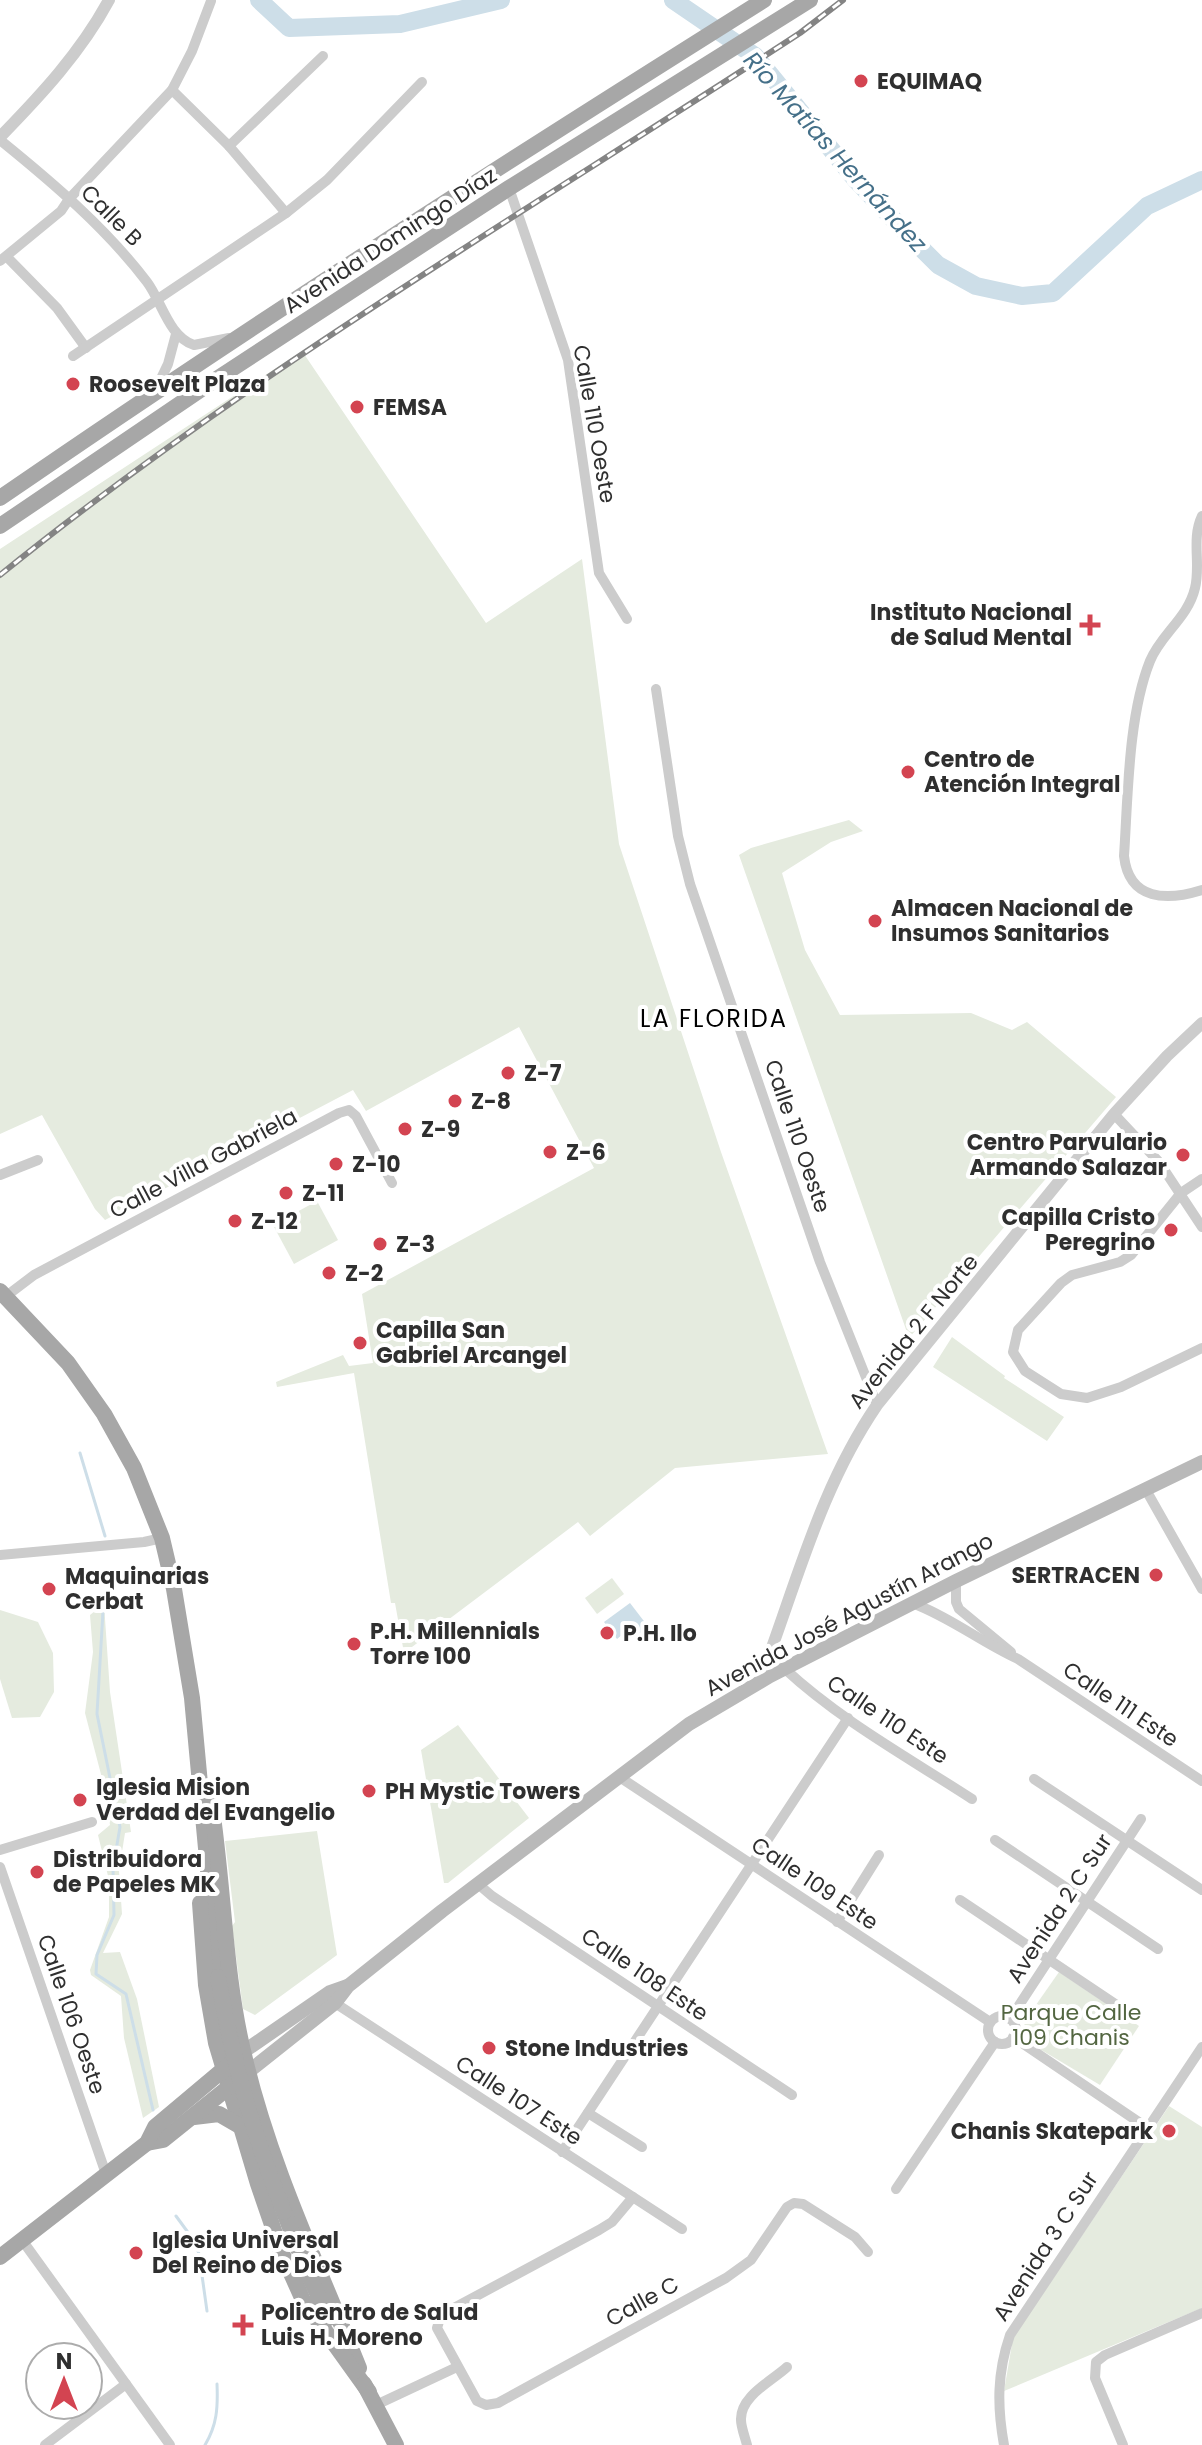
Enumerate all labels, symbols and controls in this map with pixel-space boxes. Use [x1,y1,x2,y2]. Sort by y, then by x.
water label: Río Matías Hernández [736,44,935,259]
place label: EQUIMAQ [877,66,982,97]
marker: EQUIMAQ [852,72,870,90]
street label: Avenida Domingo Díaz [278,160,503,321]
street label: Calle B [74,178,149,253]
street label: Calle 110 Oeste [565,343,624,506]
place label: Roosevelt Plaza [89,369,266,400]
marker: Roosevelt Plaza [64,375,82,393]
place label: FEMSA [373,392,447,423]
marker: FEMSA [348,398,366,416]
place label: Instituto Nacional de Salud Mental [870,597,1072,653]
marker: Instituto Nacional de Salud Mental [1079,614,1101,636]
place label: Centro de Atención Integral [924,744,1120,800]
marker: Centro de Atención Integral [899,763,917,781]
place label: Almacen Nacional de Insumos Sanitarios [891,893,1133,949]
marker: Almacen Nacional de Insumos Sanitarios [866,912,884,930]
district label: LA FLORIDA [640,1002,788,1035]
street label: Calle 110 Oeste [757,1055,838,1217]
place label: Z-7 [524,1058,562,1089]
marker: Z-7 [499,1064,517,1082]
place label: Z-8 [471,1086,511,1117]
marker: Z-8 [446,1092,464,1110]
street label: Calle Villa Gabriela [104,1101,303,1226]
place label: Z-9 [421,1114,460,1145]
marker: Z-9 [396,1120,414,1138]
place label: Centro Parvulario Armando Salazar [967,1127,1167,1183]
place label: Z-6 [566,1137,606,1168]
marker: Z-6 [541,1143,559,1161]
marker: Centro Parvulario Armando Salazar [1174,1146,1192,1164]
place label: Z-10 [352,1149,401,1180]
marker: Z-10 [327,1155,345,1173]
place label: Z-11 [302,1178,344,1209]
marker: Z-11 [277,1184,295,1202]
place label: Capilla Cristo Peregrino [1001,1202,1155,1258]
place label: Z-12 [251,1206,298,1237]
marker: Z-12 [226,1212,244,1230]
marker: Capilla Cristo Peregrino [1162,1221,1180,1239]
place label: Z-3 [396,1229,435,1260]
marker: Z-3 [371,1235,389,1253]
street label: Avenida 2 F Norte [841,1247,985,1415]
place label: Z-2 [345,1258,383,1289]
marker: Z-2 [320,1264,338,1282]
place label: Capilla San Gabriel Arcangel [376,1315,567,1371]
marker: Capilla San Gabriel Arcangel [351,1334,369,1352]
street label: Avenida José Agustín Arango [700,1525,999,1704]
place label: SERTRACEN [1011,1560,1140,1591]
place label: Maquinarias Cerbat [65,1561,209,1617]
marker: SERTRACEN [1147,1566,1165,1584]
marker: Maquinarias Cerbat [40,1580,58,1598]
place label: P.H. Millennials Torre 100 [370,1616,540,1672]
place label: P.H. Ilo [623,1618,697,1649]
marker: P.H. Ilo [598,1624,616,1642]
marker: P.H. Millennials Torre 100 [345,1635,363,1653]
street label: Calle 111 Este [1057,1654,1185,1755]
street label: Calle 110 Este [821,1667,955,1772]
place label: Iglesia Mision Verdad del Evangelio [96,1772,335,1828]
place label: PH Mystic Towers [385,1776,581,1807]
marker: PH Mystic Towers [360,1782,378,1800]
marker: Iglesia Mision Verdad del Evangelio [71,1791,89,1809]
street label: Avenida 2 C Sur [999,1827,1119,1989]
street label: Calle 109 Este [745,1829,884,1937]
place label: Distribuidora de Papeles MK [53,1844,216,1900]
marker: Distribuidora de Papeles MK [28,1863,46,1881]
street label: Calle 108 Este [575,1920,714,2028]
street label: Calle 106 Oeste [30,1930,113,2098]
park label: Parque Calle 109 Chanis [1001,1997,1141,2053]
place label: Stone Industries [505,2033,689,2064]
marker: Stone Industries [480,2039,498,2057]
street label: Calle 107 Este [449,2048,588,2153]
place label: Chanis Skatepark [951,2116,1153,2147]
marker: Chanis Skatepark [1160,2122,1178,2140]
street label: Avenida 3 C Sur [985,2165,1105,2327]
place label: Iglesia Universal Del Reino de Dios [152,2225,343,2281]
marker: Iglesia Universal Del Reino de Dios [127,2244,145,2262]
street label: Calle C [600,2269,684,2334]
place label: Policentro de Salud Luis H. Moreno [261,2297,478,2353]
marker: Policentro de Salud Luis H. Moreno [232,2314,254,2336]
north arrow [24,2341,104,2421]
text: N [56,2346,72,2377]

